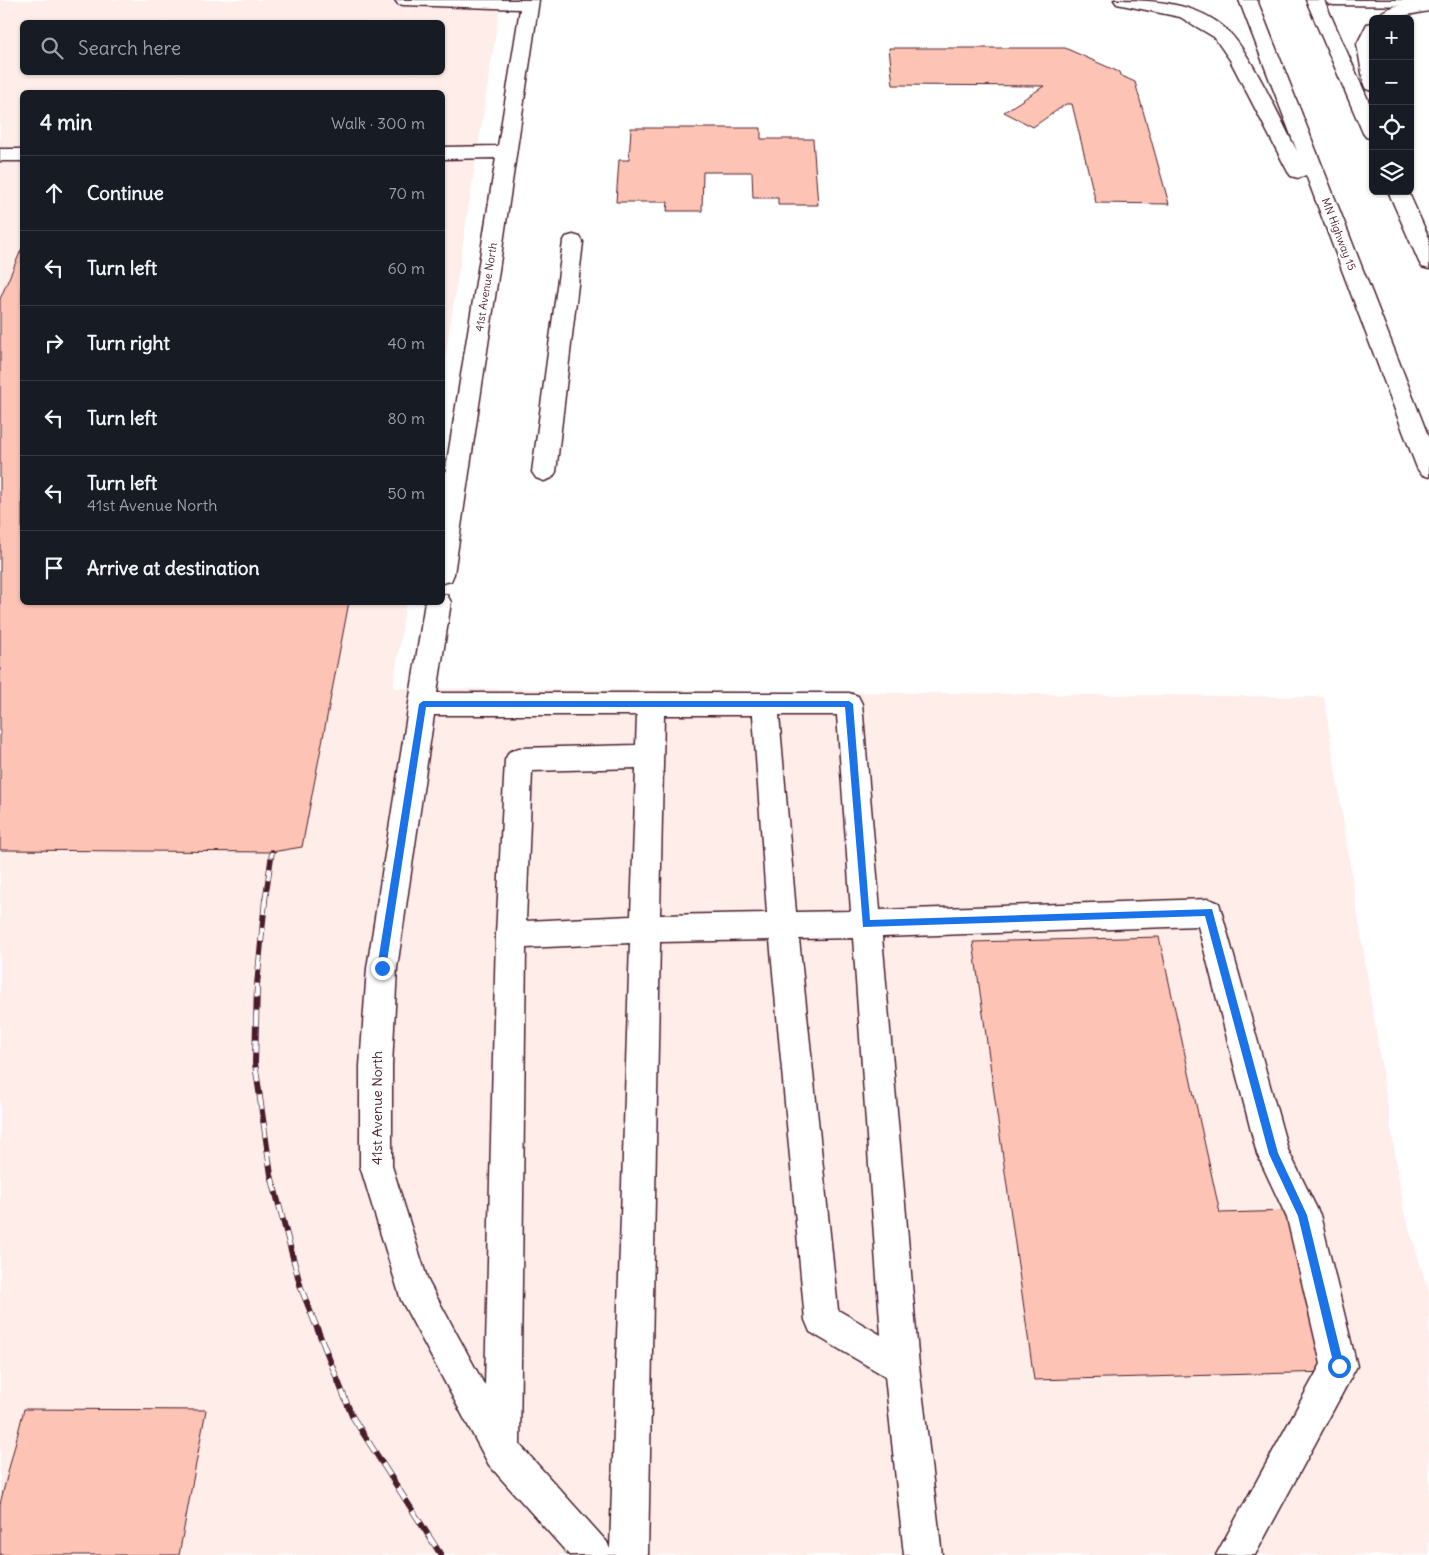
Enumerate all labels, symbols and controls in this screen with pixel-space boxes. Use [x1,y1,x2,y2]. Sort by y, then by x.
map controls [1369,15,1414,195]
button: + [1369,15,1414,60]
search box [20,20,445,75]
icon: search [38,34,66,62]
text: Search here [78,36,181,60]
button: − [1369,60,1414,105]
button: locate [1369,105,1414,150]
text: 4 min [40,109,92,136]
text: Walk · 300 m [331,113,425,133]
button: layers [1369,150,1414,195]
icon: ahead [40,179,68,207]
text: Continue [87,181,164,205]
text: 70 m [389,183,425,203]
street label: MN Highway 15 [1319,196,1359,272]
street label: 41st Avenue North [472,242,500,332]
icon: left [40,254,68,282]
text: Turn left [87,256,157,280]
text: 60 m [387,258,425,278]
icon: right [40,329,68,357]
text: Turn right [87,331,170,355]
text: 40 m [387,333,425,353]
icon: left [40,404,68,432]
text: Turn left [87,406,157,430]
text: 80 m [387,408,425,428]
text: Turn left [87,471,157,495]
icon: left [40,479,68,507]
text: 50 m [387,483,425,503]
text: 41st Avenue North [87,495,217,515]
icon: arrive [40,554,68,582]
text: Arrive at destination [87,556,260,580]
route end [371,957,394,980]
street label: 41st Avenue North [368,1051,386,1165]
route start [1328,1355,1351,1378]

